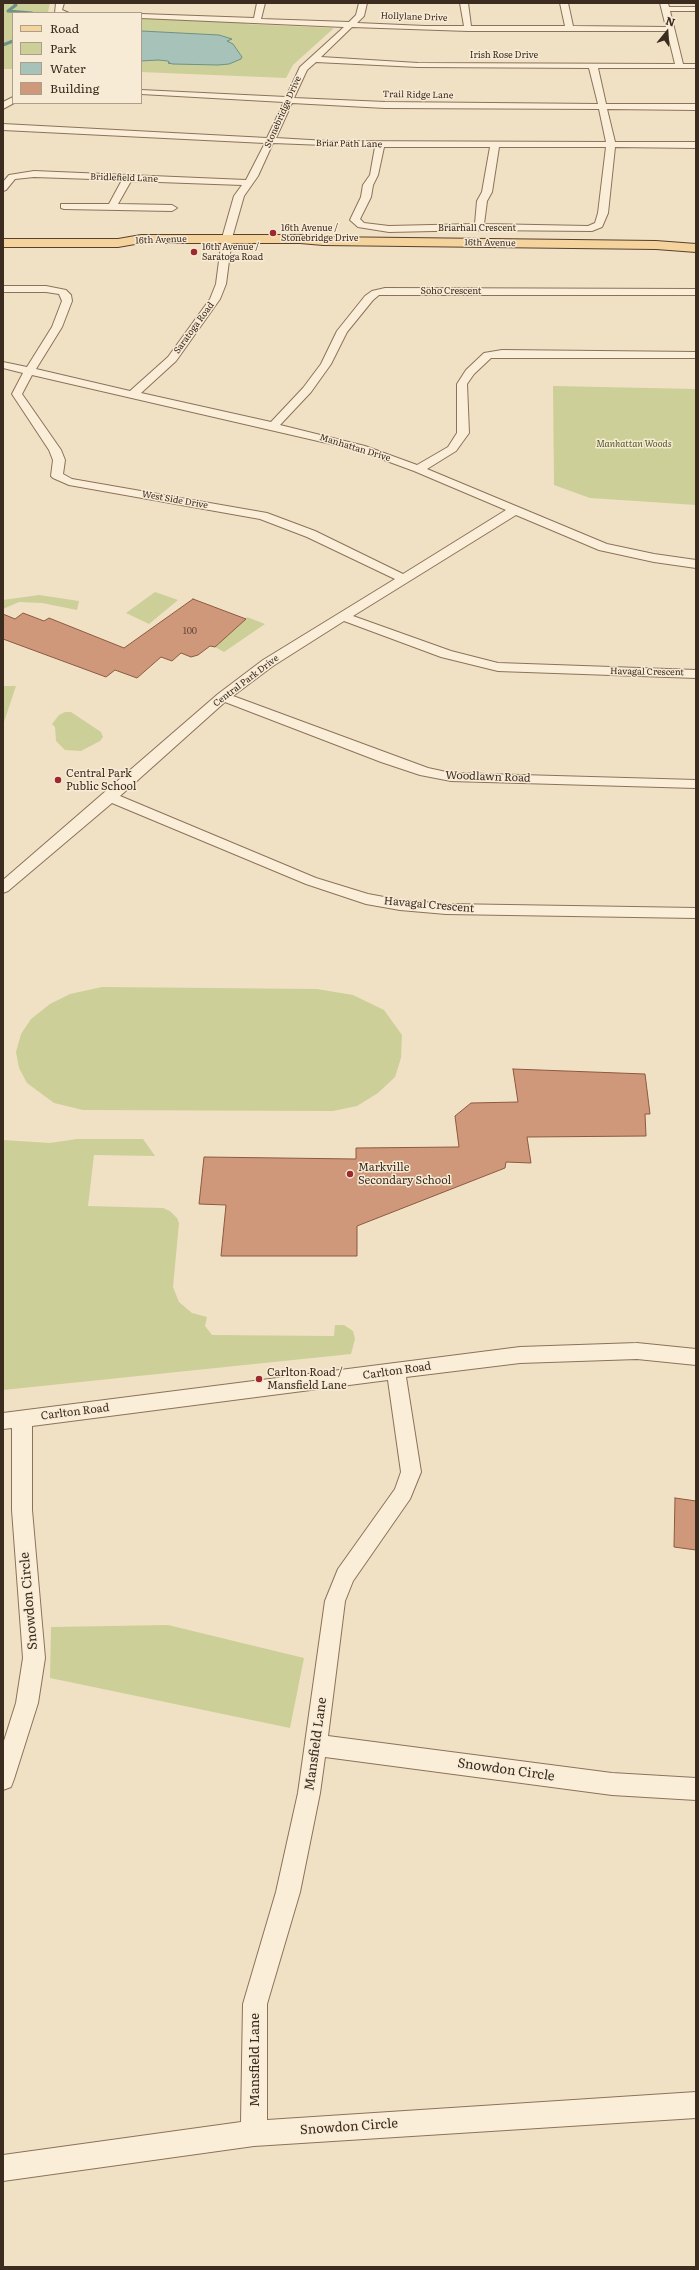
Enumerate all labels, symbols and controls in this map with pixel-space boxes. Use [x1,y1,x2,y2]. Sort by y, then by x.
street label: Hollylane Drive [380,10,448,24]
legend [12,12,142,104]
north arrow [647,12,687,52]
text: N [664,12,678,30]
text: Road [50,19,79,37]
text: Park [50,39,76,57]
street label: Irish Rose Drive [470,50,538,60]
text: Water [50,59,86,77]
street label: Stonebridge Drive [262,74,304,150]
text: Building [50,79,99,97]
street label: Trail Ridge Lane [383,89,453,101]
street label: Briar Path Lane [316,138,382,150]
street label: Bridlefield Lane [90,171,158,185]
place label: 16th Avenue / Stonebridge Drive [281,223,358,244]
street label: Briarhall Crescent [438,223,516,233]
marker: 16th Avenue / Stonebridge Drive [268,228,278,238]
street label: 16th Avenue [135,234,187,246]
street label: 16th Avenue [464,237,516,249]
place label: 16th Avenue / Saratoga Road [202,242,263,263]
marker: 16th Avenue / Saratoga Road [189,247,199,257]
street label: Soho Crescent [421,286,481,296]
street label: Saratoga Road [172,300,216,356]
street label: Manhattan Drive [318,432,392,464]
park label: Manhattan Woods [596,439,672,449]
street label: West Side Drive [141,489,209,511]
house number: 100 [183,626,197,636]
street label: Central Park Drive [211,653,281,709]
street label: Havagal Crescent [610,666,684,678]
place label: Central Park Public School [66,767,137,793]
street label: Woodlawn Road [445,769,531,785]
marker: Central Park Public School [53,775,63,785]
street label: Havagal Crescent [383,894,475,916]
place label: Markville Secondary School [358,1161,451,1187]
marker: Markville Secondary School [345,1169,355,1179]
street label: Carlton Road [362,1360,432,1382]
place label: Carlton Road / Mansfield Lane [267,1366,347,1392]
marker: Carlton Road / Mansfield Lane [254,1374,264,1384]
street label: Carlton Road [40,1401,110,1423]
street label: Snowdon Circle [17,1551,41,1651]
street label: Mansfield Lane [302,1696,330,1792]
street label: Snowdon Circle [456,1755,556,1785]
street label: Mansfield Lane [247,2013,263,2107]
street label: Snowdon Circle [300,2116,398,2138]

